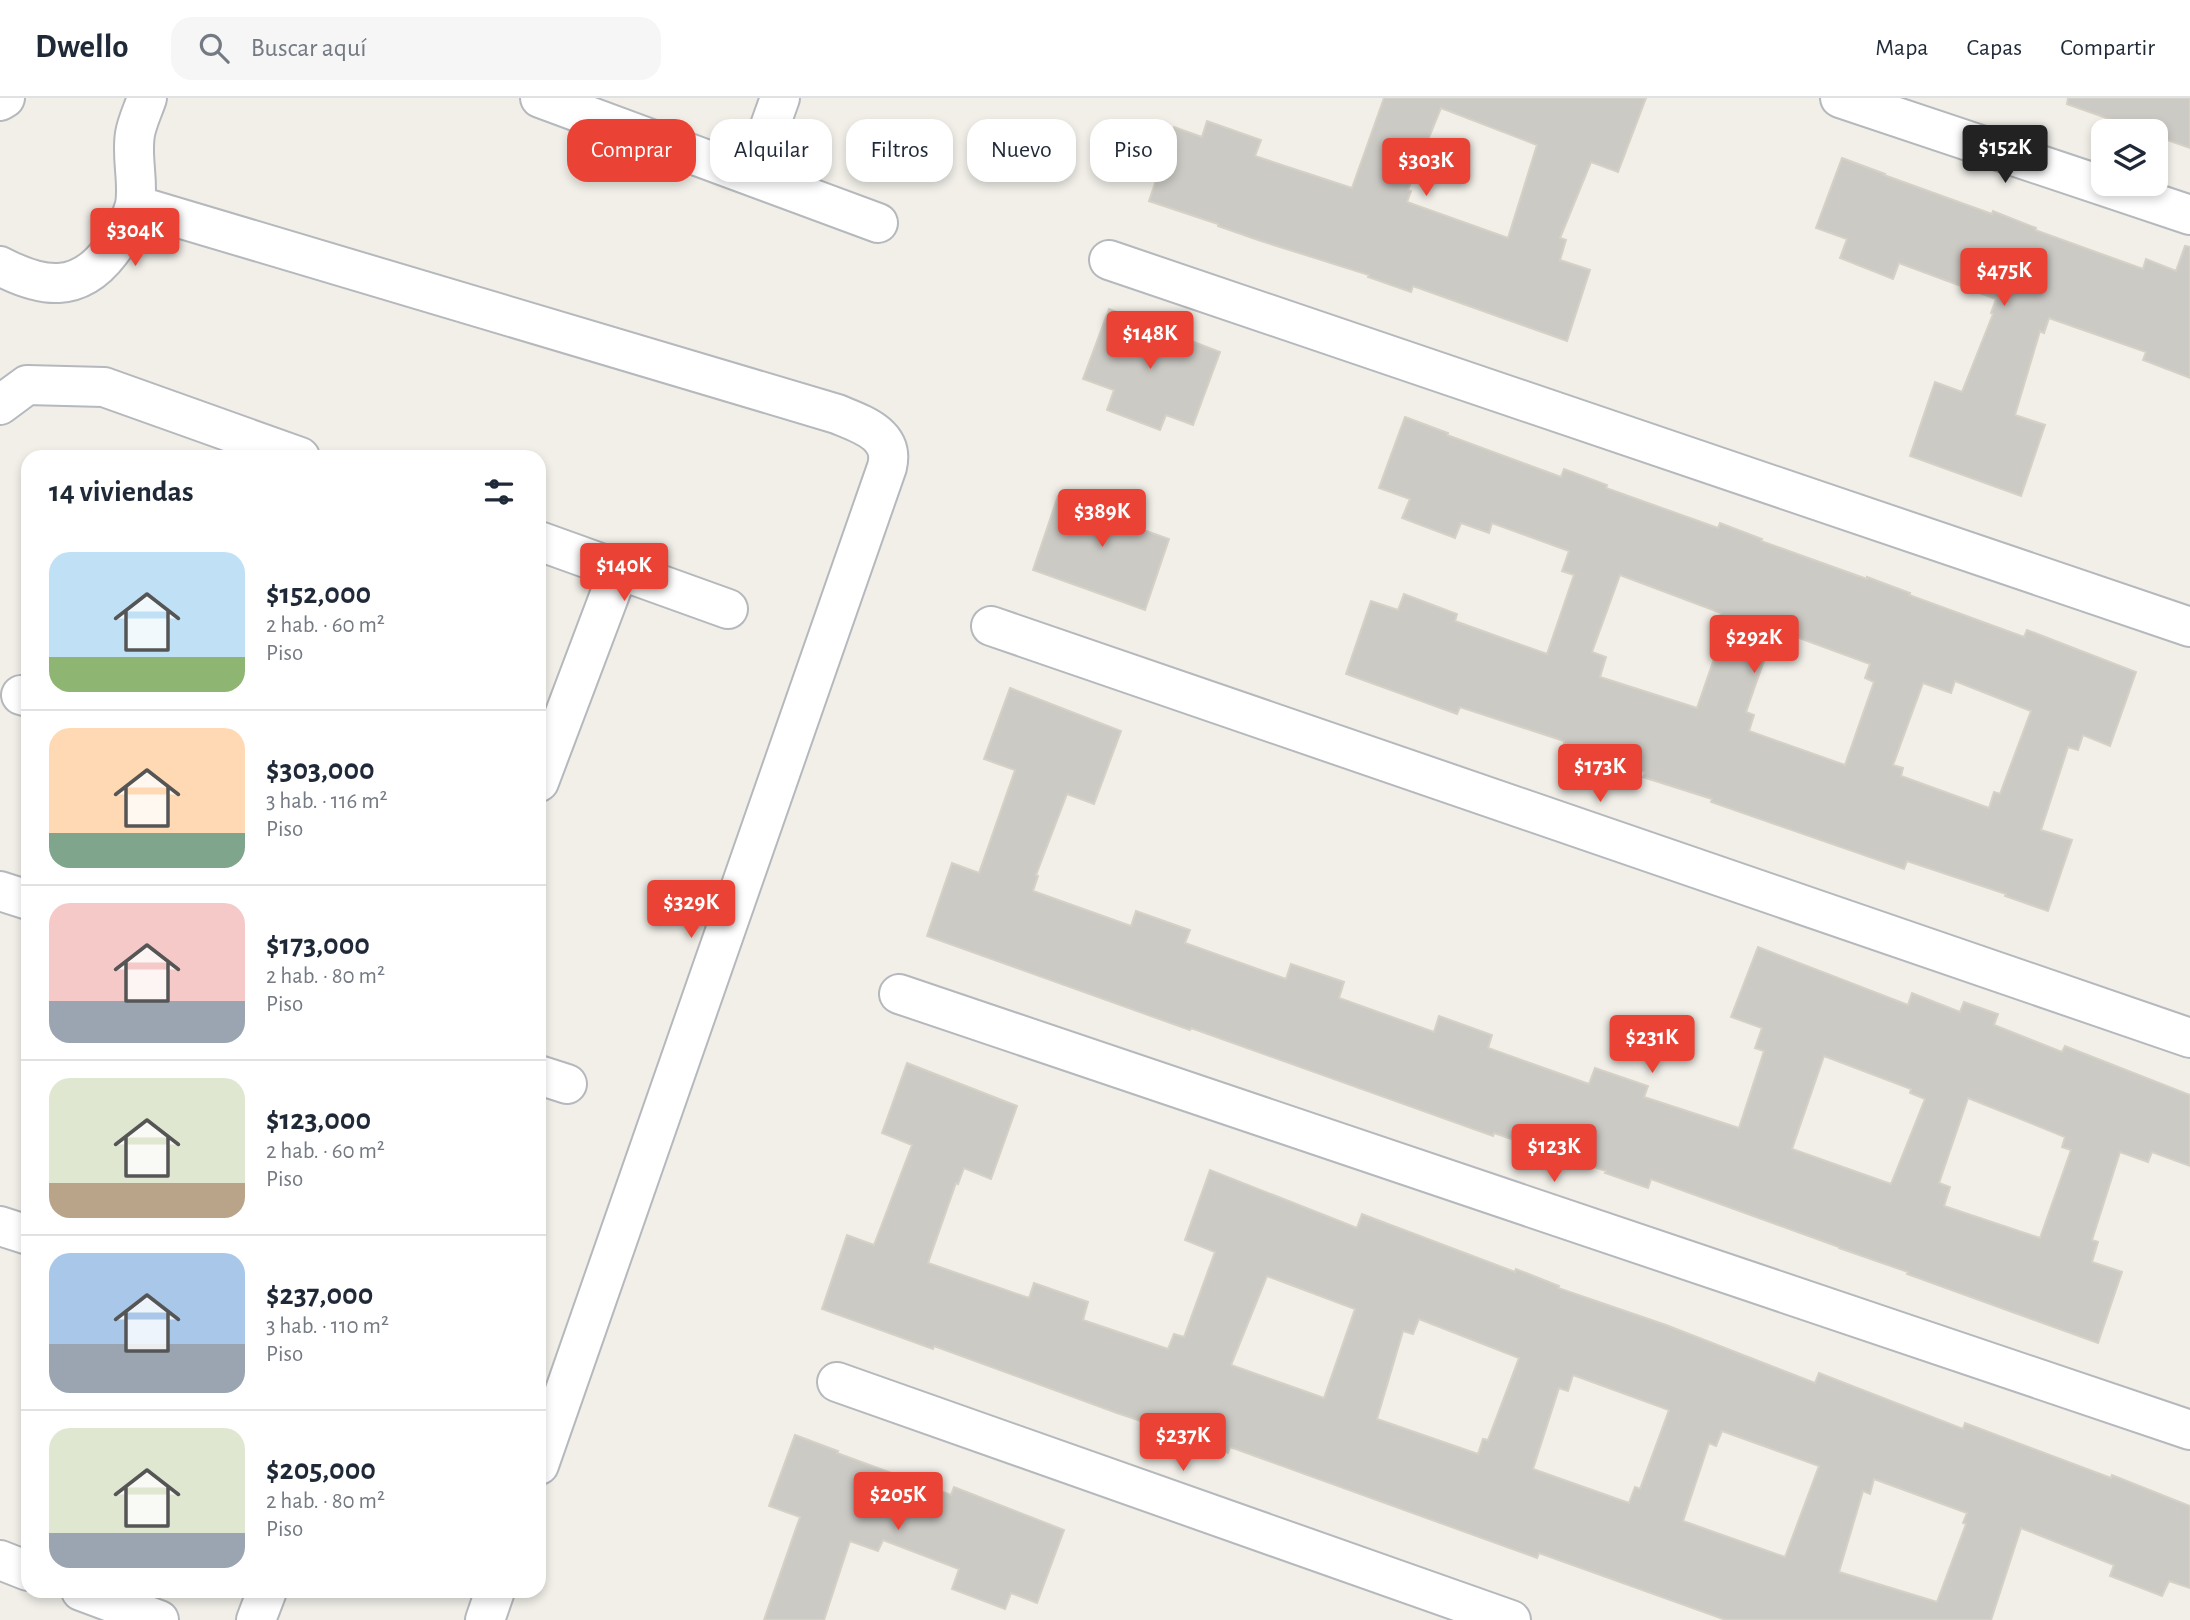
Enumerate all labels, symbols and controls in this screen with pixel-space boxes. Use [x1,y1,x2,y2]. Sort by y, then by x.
search box [171,17,661,80]
icon: search [195,29,233,67]
text: Dwello [35,31,129,64]
text: Buscar aquí [251,35,367,61]
text: Mapa [1875,36,1928,60]
text: Capas [1966,36,2022,60]
text: Compartir [2060,36,2155,60]
chip: Comprar [567,119,696,182]
chip: Alquilar [710,119,832,182]
chip: Filtros [846,119,953,182]
chip: Nuevo [967,119,1076,182]
chip: Piso [1090,119,1177,182]
map controls [2091,119,2168,196]
button: layers [2091,119,2168,196]
pin: $152K [1956,126,2054,185]
text: $152K [1979,136,2031,159]
pin: $303K [1377,139,1475,198]
text: $303K [1398,149,1454,172]
pin: $304K [86,208,184,268]
text: $304K [106,219,164,242]
pin: $475K [1955,248,2053,308]
text: $475K [1976,259,2032,282]
pin: $148K [1101,312,1199,371]
text: $148K [1123,322,1177,345]
icon: filters [480,473,518,511]
text: 14 viviendas [49,477,194,507]
pin: $389K [1053,490,1151,549]
text: $389K [1074,500,1130,523]
pin: $140K [575,544,673,603]
text: $140K [596,554,652,577]
text: $152,000 [266,579,371,609]
icon: home [105,580,189,664]
text: 2 hab. · 60 m² [266,614,385,637]
pin: $292K [1705,616,1803,675]
text: $292K [1726,626,1782,649]
text: Piso [266,642,303,665]
pin: $173K [1551,744,1649,804]
text: $303,000 [266,755,375,785]
text: $173K [1574,755,1626,778]
icon: home [105,756,189,840]
text: 3 hab. · 116 m² [266,790,388,813]
text: Piso [266,818,303,841]
pin: $329K [642,880,740,940]
text: $329K [663,891,719,914]
text: $173,000 [266,930,370,960]
icon: home [105,931,189,1015]
text: 2 hab. · 80 m² [266,965,385,988]
text: Piso [266,993,303,1016]
pin: $231K [1603,1016,1701,1075]
text: $231K [1626,1026,1678,1049]
text: $123,000 [266,1105,371,1135]
icon: home [105,1106,189,1190]
pin: $123K [1505,1124,1603,1184]
text: $123K [1528,1135,1580,1158]
text: 2 hab. · 60 m² [266,1140,385,1163]
text: Piso [266,1168,303,1191]
text: $237,000 [266,1280,373,1310]
icon: home [105,1281,189,1365]
text: 3 hab. · 110 m² [266,1315,389,1338]
text: Piso [266,1343,303,1366]
pin: $237K [1134,1414,1232,1473]
text: $237K [1156,1424,1210,1447]
text: $205,000 [266,1455,376,1485]
icon: home [105,1456,189,1540]
pin: $205K [849,1472,947,1532]
text: $205K [870,1483,926,1506]
text: 2 hab. · 80 m² [266,1490,385,1513]
text: Piso [266,1518,303,1541]

